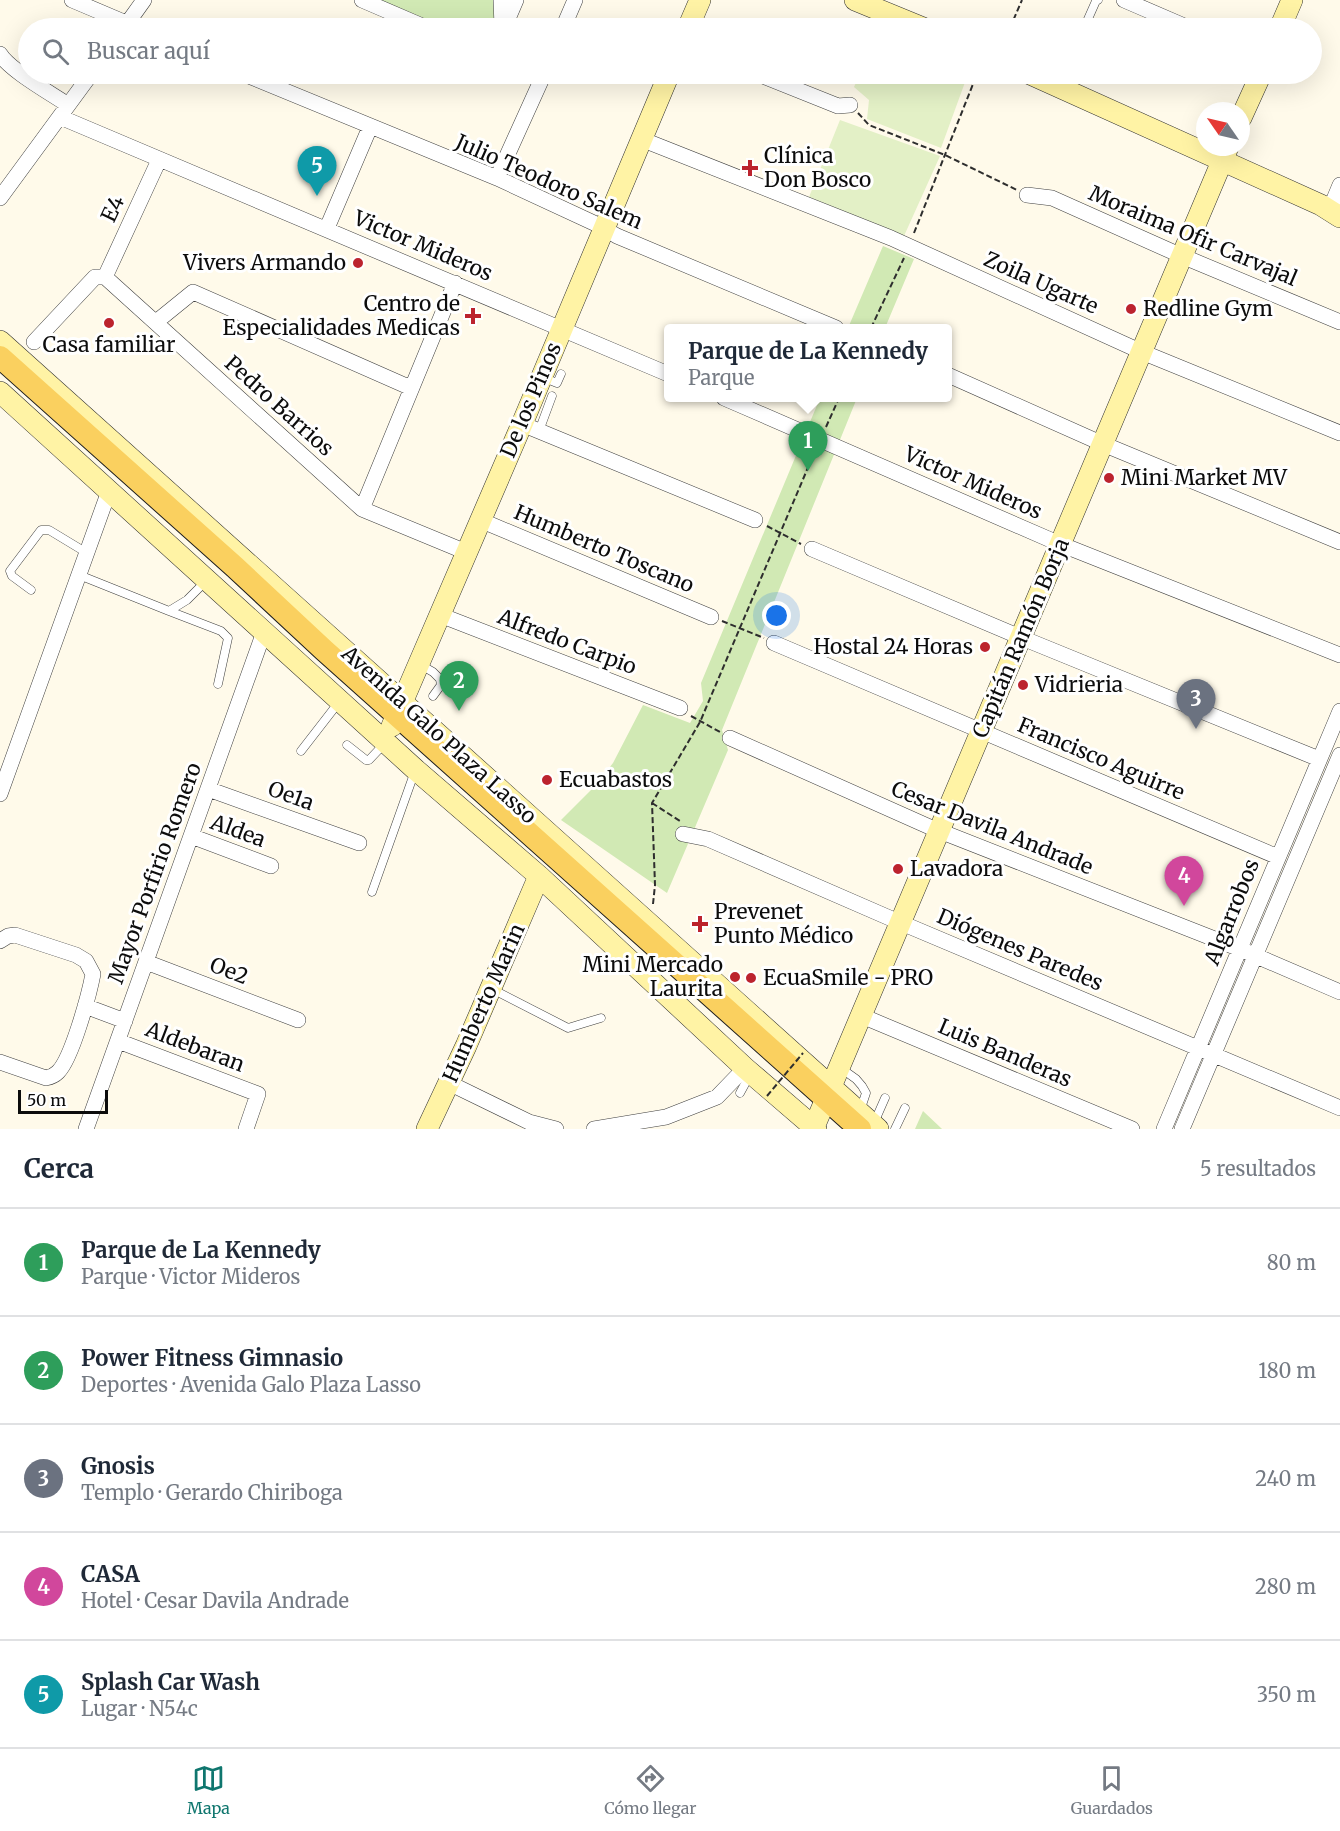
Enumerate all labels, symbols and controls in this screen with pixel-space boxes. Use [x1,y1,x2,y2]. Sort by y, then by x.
search box [18,18,1322,84]
icon: search [39,35,72,68]
text: Buscar aquí [87,37,210,65]
north arrow [1196,102,1250,156]
street label: Julio Teodoro Salem [450,128,647,235]
place label: Clínica Don Bosco [764,142,871,193]
pin: 5 [298,146,336,196]
marker: Clínica Don Bosco [741,159,759,177]
street label: Moraima Ofir Carvajal [1085,179,1302,292]
street label: E4 [95,191,130,226]
street label: Victor Mideros [349,204,497,287]
street label: Zoila Ugarte [980,245,1103,320]
place label: Vivers Armando [182,249,346,276]
marker: Vivers Armando [351,256,365,270]
place label: Centro de Especialidades Medicas [223,290,460,341]
place label: Redline Gym [1143,295,1273,322]
marker: Redline Gym [1124,302,1138,316]
marker: Centro de Especialidades Medicas [464,307,482,325]
marker: Casa familiar [102,316,116,330]
popup [664,324,952,402]
place label: Casa familiar [42,331,176,358]
text: Parque de La Kennedy [688,337,928,365]
street label: De los Pinos [494,338,567,462]
street label: Pedro Barrios [219,350,339,462]
text: Parque [688,365,754,390]
pin: 1 [788,422,828,471]
street label: Victor Mideros [899,440,1046,525]
place label: Mini Market MV [1121,464,1288,491]
marker: Mini Market MV [1102,471,1116,485]
street label: Humberto Toscano [510,498,698,599]
street label: Capitán Ramón Borja [966,534,1075,742]
your location [762,601,791,630]
street label: Alfredo Carpio [493,602,640,680]
place label: Hostal 24 Horas [813,633,973,660]
street label: Avenida Galo Plaza Lasso [336,639,542,829]
marker: Hostal 24 Horas [978,640,992,654]
pin: 2 [440,662,478,711]
place label: Vidrieria [1034,671,1123,698]
marker: Vidrieria [1016,678,1030,692]
pin: 3 [1176,680,1216,729]
street label: Francisco Aguirre [1014,711,1189,806]
street label: Mayor Porfirio Romero [102,759,207,987]
place label: Ecuabastos [559,766,672,793]
marker: Ecuabastos [540,773,554,787]
street label: Oe1a [265,775,318,816]
street label: Cesar Davila Andrade [887,775,1097,880]
street label: Aldea [206,808,269,853]
place label: Lavadora [910,855,1003,882]
street label: Algarrobos [1198,855,1265,970]
pin: 4 [1164,856,1204,906]
marker: Lavadora [891,862,905,876]
place label: Prevenet Punto Médico [714,898,853,949]
street label: Diógenes Paredes [933,902,1107,997]
marker: Prevenet Punto Médico [691,915,709,933]
street label: Humberto Marin [436,919,531,1086]
street label: Oe2 [206,951,252,990]
place label: Mini Mercado Laurita [582,951,723,1002]
place label: EcuaSmile - PRO [763,964,933,991]
marker: Mini Mercado Laurita [728,970,742,984]
marker: EcuaSmile - PRO [744,971,758,985]
street label: Luis Banderas [934,1012,1076,1093]
street label: Aldebaran [141,1015,249,1078]
scale bar [18,1087,108,1114]
text: 50 m [27,1090,66,1110]
text: Cerca [24,1152,94,1185]
text: 5 resultados [1200,1156,1316,1181]
text: Parque de La Kennedy [81,1236,321,1264]
text: 1 [39,1250,48,1275]
text: 80 m [1267,1250,1316,1275]
text: Parque · Victor Mideros [81,1264,300,1289]
text: Power Fitness Gimnasio [81,1344,343,1372]
text: 2 [38,1358,49,1383]
text: 180 m [1258,1358,1316,1383]
text: Deportes · Avenida Galo Plaza Lasso [81,1372,421,1397]
text: Gnosis [81,1452,155,1480]
text: 3 [38,1466,49,1491]
text: 240 m [1255,1466,1316,1491]
text: Templo · Gerardo Chiriboga [81,1480,343,1505]
text: CASA [81,1560,140,1588]
text: 4 [37,1574,50,1599]
text: 280 m [1255,1574,1316,1599]
text: Hotel · Cesar Davila Andrade [81,1588,349,1613]
text: Splash Car Wash [81,1668,260,1696]
text: 5 [38,1682,49,1707]
text: 350 m [1257,1682,1316,1707]
text: Lugar · N54c [81,1696,198,1721]
tab: Mapa [187,1762,230,1818]
tab: Cómo llegar [604,1762,696,1818]
tab: Guardados [1071,1762,1153,1818]

